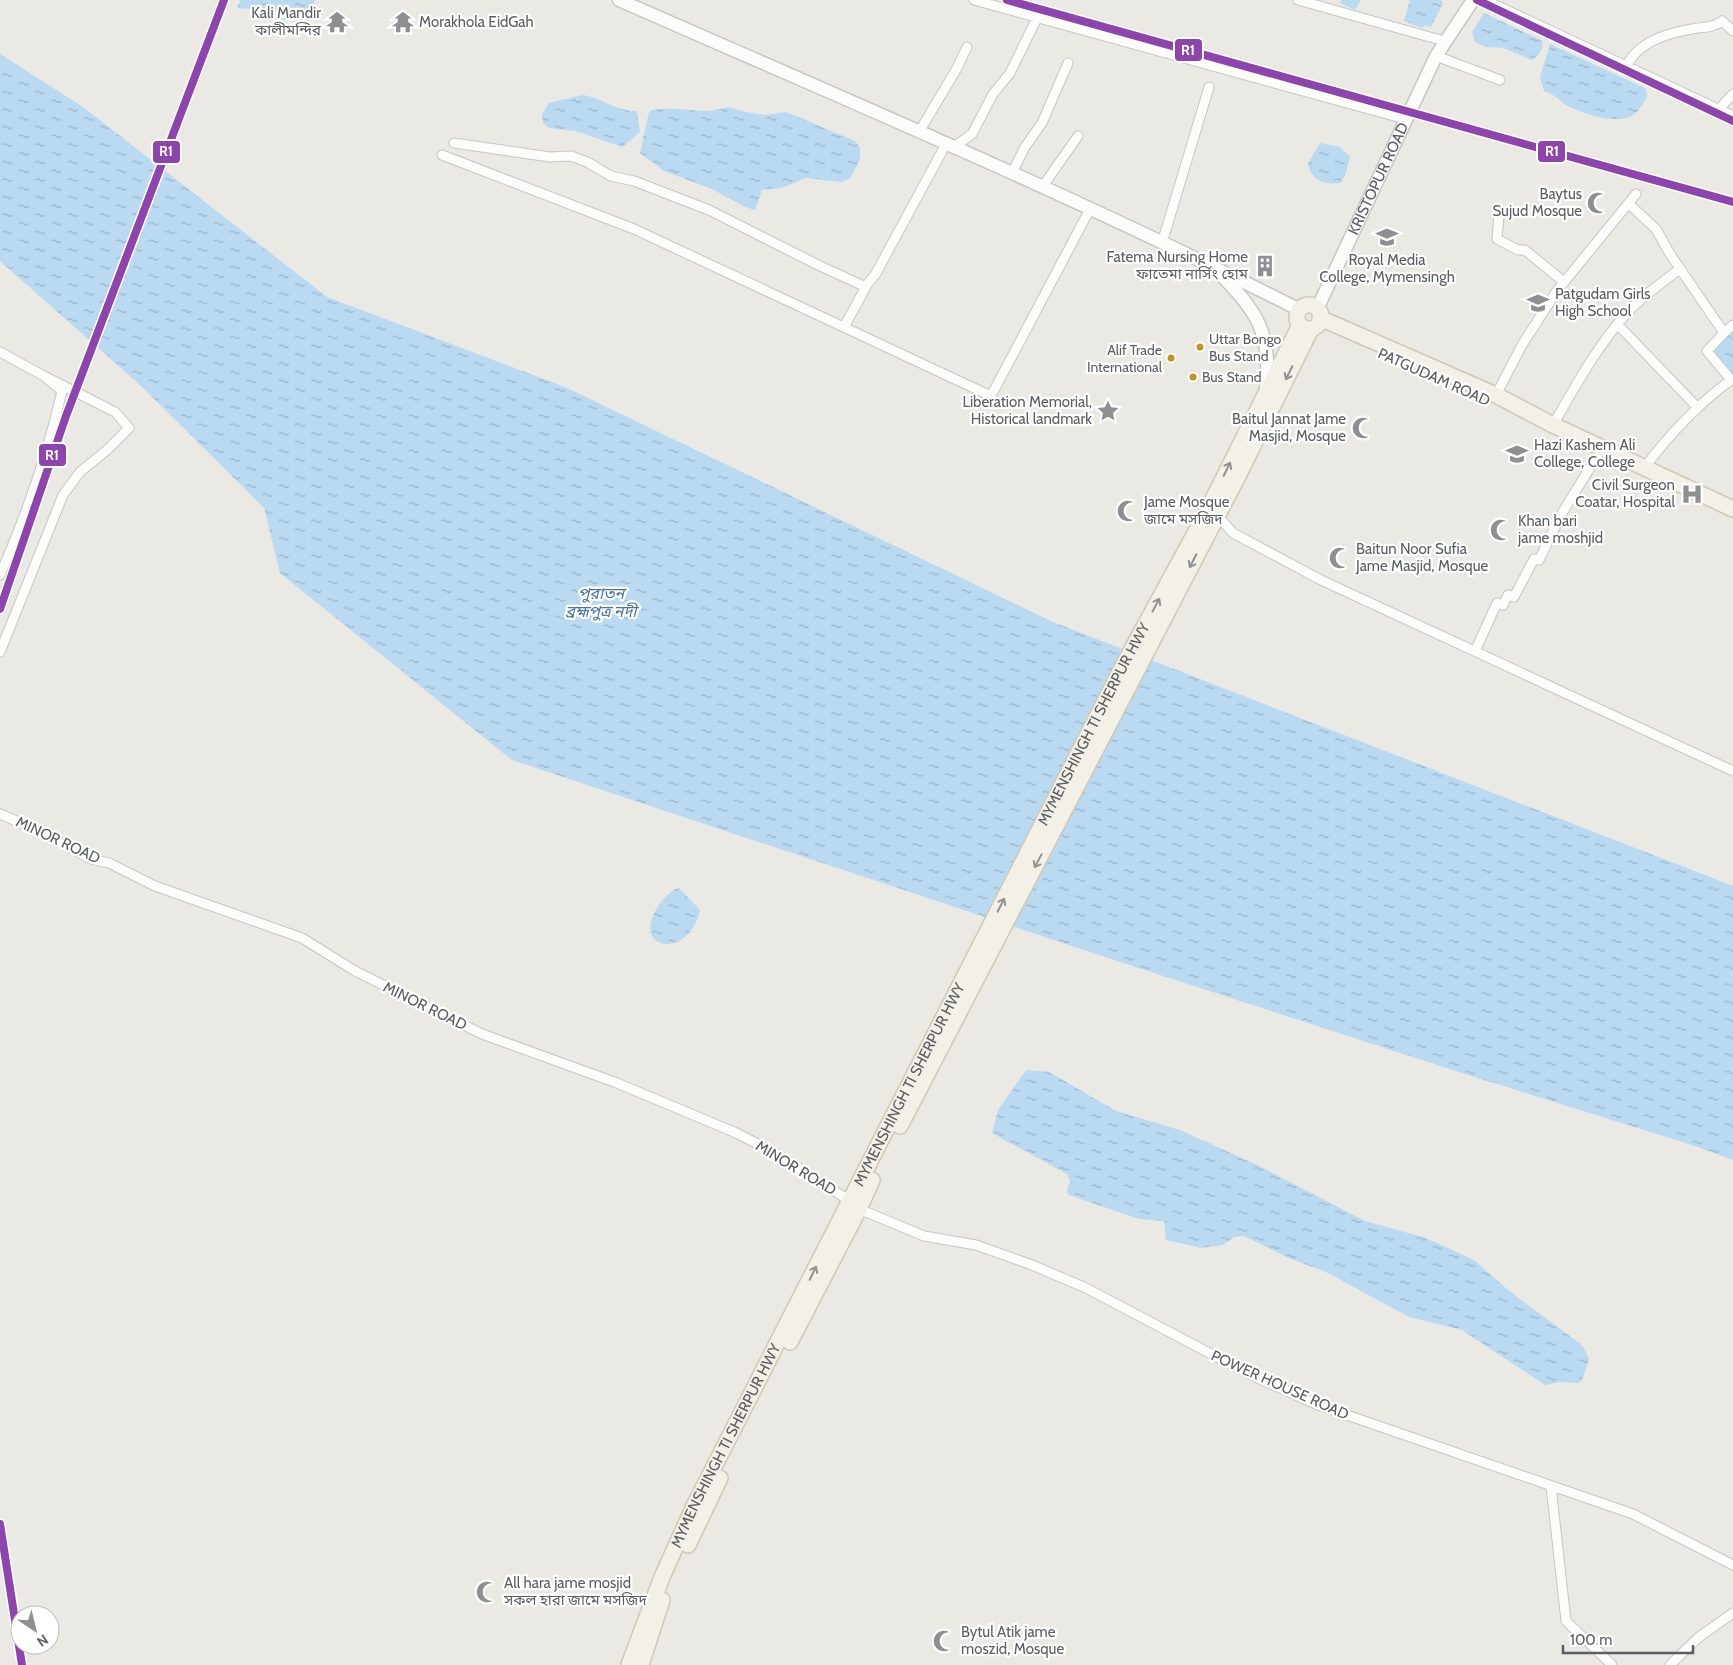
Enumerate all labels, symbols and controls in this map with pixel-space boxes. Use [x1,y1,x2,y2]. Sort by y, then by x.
place label: Kali Mandir কালীমন্দির [251,4,322,39]
temple icon: Kali Mandir কালীমন্দির [324,9,350,35]
temple icon: Morakhola EidGah [390,9,416,35]
place label: Morakhola EidGah [419,13,534,31]
line badge: R1 [1174,38,1203,62]
text: R1 [1181,41,1195,59]
street label: KRISTOPUR ROAD [1344,120,1412,238]
line badge: R1 [152,140,181,164]
line badge: R1 [1537,140,1566,163]
text: R1 [159,142,173,160]
text: R1 [1545,142,1559,160]
place label: Baytus Sujud Mosque [1492,185,1582,220]
mosque icon: Baytus Sujud Mosque [1585,190,1611,216]
school or university icon: Royal Media College, Mymensingh [1374,224,1400,250]
place label: Fatema Nursing Home ফাতেমা নার্সিং হোম [1106,248,1249,283]
place label: Royal Media College, Mymensingh [1319,251,1455,286]
building icon: Fatema Nursing Home ফাতেমা নার্সিং হোম [1252,253,1278,279]
place label: Patgudam Girls High School [1555,285,1651,320]
school or university icon: Patgudam Girls High School [1525,290,1551,316]
place label: Uttar Bongo Bus Stand [1209,330,1282,365]
place label: Alif Trade International [1087,341,1163,376]
marker: Uttar Bongo Bus Stand [1195,342,1205,352]
street label: PATGUDAM ROAD [1375,344,1493,410]
marker: Alif Trade International [1166,353,1176,363]
one-way arrow [1284,365,1294,380]
place label: Bus Stand [1202,368,1262,386]
marker: Bus Stand [1188,372,1198,382]
place label: Liberation Memorial, Historical landmark [962,393,1092,428]
place icon: Liberation Memorial, Historical landmark [1095,398,1121,424]
place label: Baitul Jannat Jame Masjid, Mosque [1232,410,1346,445]
mosque icon: Baitul Jannat Jame Masjid, Mosque [1350,415,1376,441]
place label: Hazi Kashem Ali College, College [1534,436,1635,471]
school or university icon: Hazi Kashem Ali College, College [1504,441,1530,467]
line badge: R1 [38,443,67,467]
text: R1 [45,446,59,464]
one-way arrow [1223,462,1232,477]
place label: Civil Surgeon Coatar, Hospital [1575,476,1675,511]
hospital icon: Civil Surgeon Coatar, Hospital [1679,481,1705,507]
place label: Jame Mosque জামে মসজিদ [1143,493,1230,528]
mosque icon: Jame Mosque জামে মসজিদ [1115,498,1141,524]
place label: Khan bari jame moshjid [1517,512,1603,547]
mosque icon: Khan bari jame moshjid [1488,517,1514,543]
place label: Baitun Noor Sufia Jame Masjid, Mosque [1355,540,1489,575]
mosque icon: Baitun Noor Sufia Jame Masjid, Mosque [1327,545,1353,571]
one-way arrow [1188,553,1197,568]
water label: পুরাতন ব্রহ্মপুত্র নদী [565,584,639,621]
one-way arrow [1152,598,1161,613]
street label: MYMENSHINGH TI SHERPUR HWY [1034,619,1154,829]
street label: MINOR ROAD [13,813,103,867]
one-way arrow [1033,853,1043,868]
one-way arrow [997,898,1006,913]
street label: MINOR ROAD [380,978,470,1034]
street label: MYMENSHINGH TI SHERPUR HWY [850,979,969,1189]
street label: MINOR ROAD [752,1137,840,1199]
one-way arrow [809,1266,818,1281]
street label: MYMENSHINGH TI SHERPUR HWY [667,1340,785,1551]
street label: POWER HOUSE ROAD [1208,1346,1352,1424]
place label: All hara jame mosjid সকল হারা জামে মসজিদ [503,1574,647,1609]
mosque icon: All hara jame mosjid সকল হারা জামে মসজিদ [474,1579,500,1605]
north arrow [10,1605,60,1655]
scale bar [1563,1622,1693,1654]
place label: Bytul Atik jame moszid, Mosque [961,1623,1064,1658]
mosque icon: Bytul Atik jame moszid, Mosque [931,1628,957,1654]
text: N [33,1630,52,1651]
text: 100 m [1570,1631,1612,1649]

